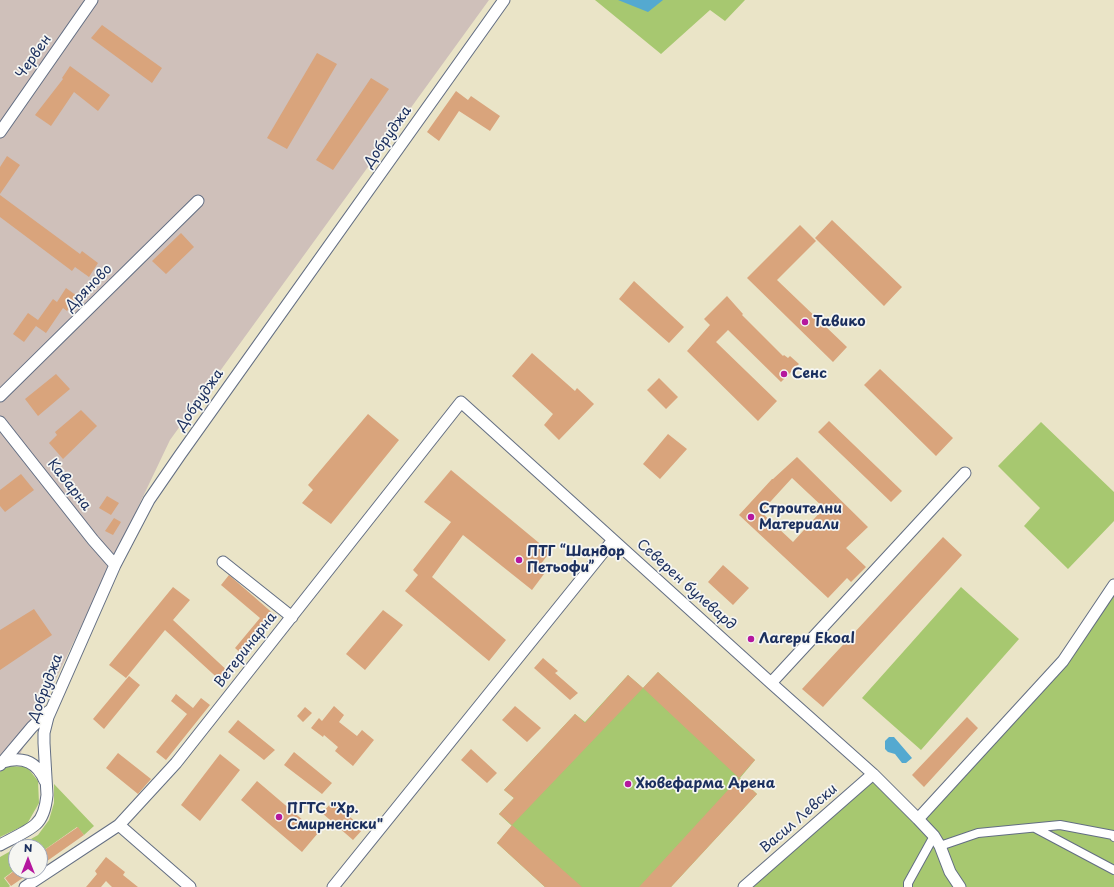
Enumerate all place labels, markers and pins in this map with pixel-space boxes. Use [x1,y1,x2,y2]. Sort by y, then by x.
place label: Тавико [813,314,865,330]
marker: Тавико [800,317,810,327]
place label: Сенс [792,366,827,382]
marker: Сенс [779,369,789,379]
place label: Строителни Материали [759,501,842,534]
marker: Строителни Материали [746,512,756,522]
place label: ПТГ “Шандор Петьофи” [527,544,625,576]
marker: ПТГ “Шандор Петьофи” [514,555,524,565]
place label: Лагери Ekoal [759,631,855,647]
marker: Лагери Ekoal [746,634,756,644]
place label: Хювефарма Арена [636,776,775,792]
marker: Хювефарма Арена [623,779,633,789]
place label: ПГТС "Хр. Смирненски" [287,801,383,834]
marker: ПГТС "Хр. Смирненски" [274,812,284,822]

